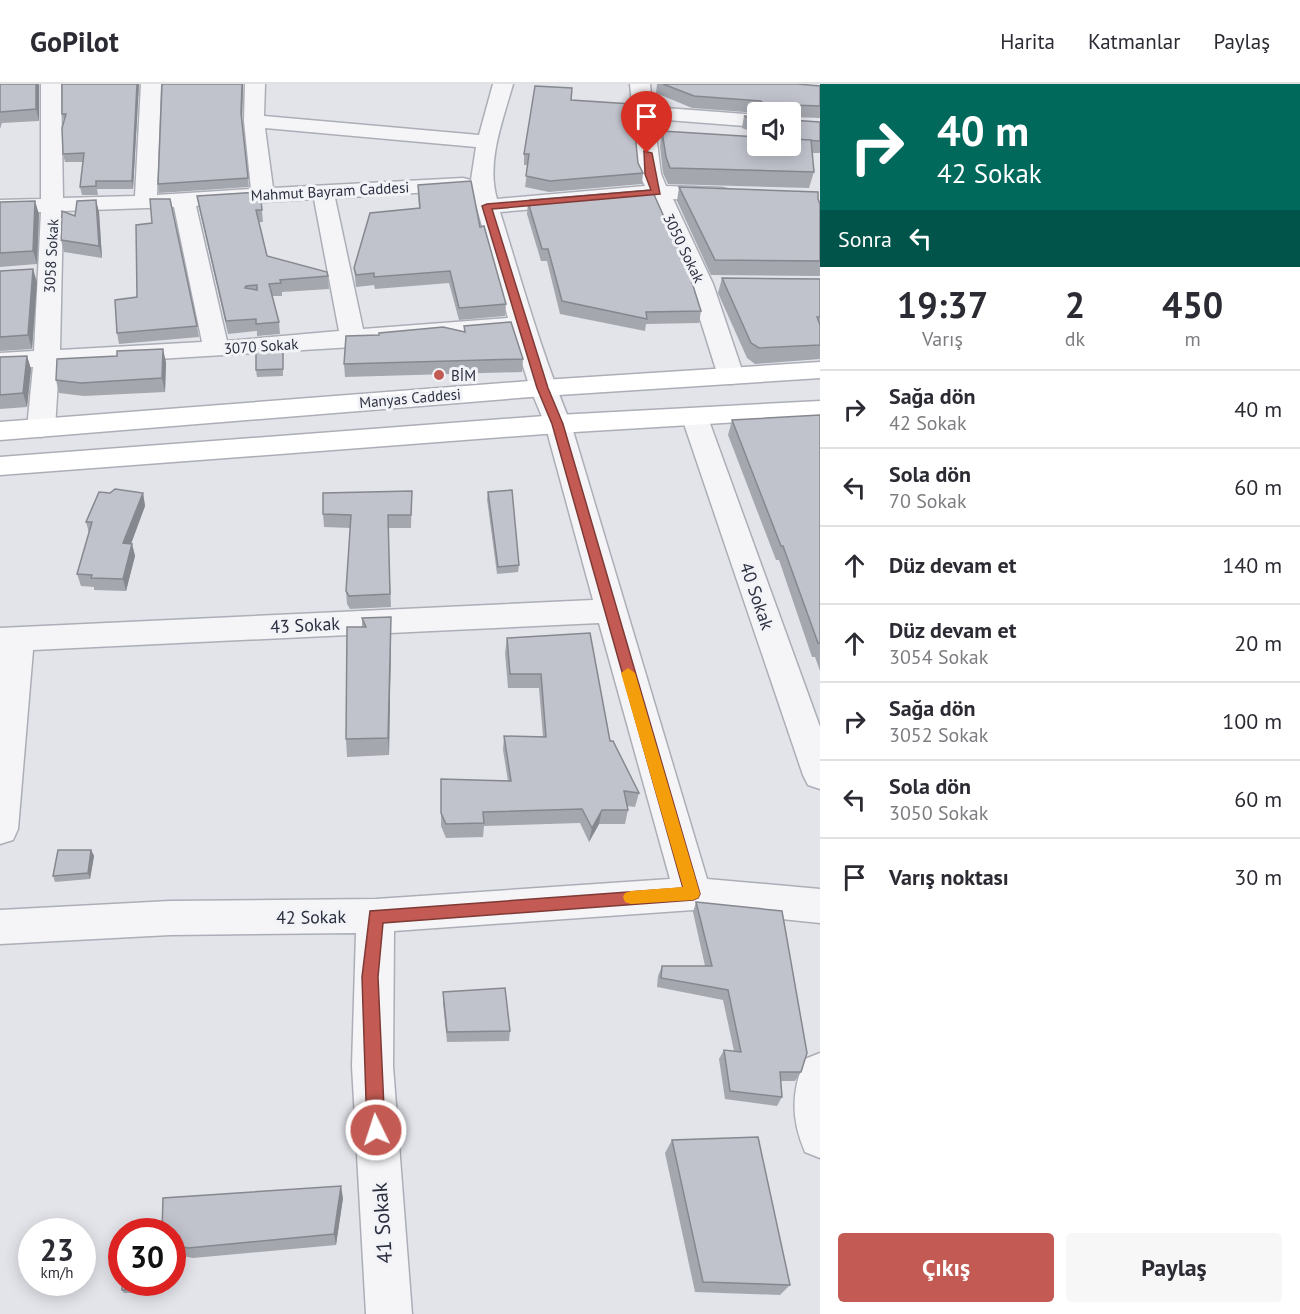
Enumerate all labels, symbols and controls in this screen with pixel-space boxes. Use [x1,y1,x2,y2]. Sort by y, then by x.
text: GoPilot [30,23,119,60]
text: Harita [1000,28,1055,55]
text: Katmanlar [1088,28,1180,55]
text: Paylaş [1213,28,1270,55]
pin [621,91,672,153]
icon: arrive [630,100,663,133]
map controls [747,102,801,156]
button: sound [747,102,801,156]
text: 40 m [937,103,1029,158]
icon: right [838,108,916,186]
text: 42 Sokak [937,156,1042,190]
street label: Mahmut Bayram Caddesi [250,177,410,205]
street label: 3050 Sokak [659,210,709,286]
street label: 3058 Sokak [40,217,62,294]
icon: left [904,222,937,255]
text: Sonra [838,225,892,253]
text: 19:37 [897,281,988,328]
text: 2 [1065,281,1085,328]
text: 450 [1162,281,1223,328]
text: Varış [922,326,963,352]
text: dk [1065,326,1085,352]
text: m [1184,326,1201,352]
street label: 3070 Sokak [223,334,300,358]
place label: BİM [451,366,476,385]
marker: BİM [432,368,446,382]
text: Sağa dön [889,382,976,410]
street label: Manyas Caddesi [358,384,462,412]
icon: right [838,393,871,426]
text: 40 m [1234,395,1282,423]
text: 42 Sokak [889,410,967,436]
text: Sola dön [889,460,971,488]
icon: left [838,471,871,504]
text: 60 m [1234,473,1282,501]
text: 70 Sokak [889,488,967,514]
icon: ahead [838,549,871,582]
text: Düz devam et [889,551,1016,579]
text: 140 m [1222,551,1282,579]
street label: 40 Sokak [735,559,779,633]
street label: 43 Sokak [270,612,341,638]
text: Düz devam et [889,616,1016,644]
icon: ahead [838,627,871,660]
text: 20 m [1234,629,1282,657]
text: 3054 Sokak [889,644,988,670]
text: Sağa dön [889,694,976,722]
icon: right [838,705,871,738]
text: 100 m [1222,707,1282,735]
text: 3052 Sokak [889,722,988,748]
text: Sola dön [889,772,971,800]
icon: left [838,783,871,816]
text: 60 m [1234,785,1282,813]
text: 3050 Sokak [889,800,988,826]
icon: arrive [838,861,871,894]
text: Varış noktası [889,863,1009,891]
text: 30 m [1234,863,1282,891]
street label: 42 Sokak [276,905,346,929]
position arrow [344,1098,408,1162]
street label: 41 Sokak [366,1181,398,1265]
speed limit sign: 30 [108,1218,186,1296]
text: 23 [40,1230,74,1269]
button: Çıkış [838,1233,1054,1302]
button: Paylaş [1066,1233,1282,1302]
text: km/h [41,1263,73,1282]

